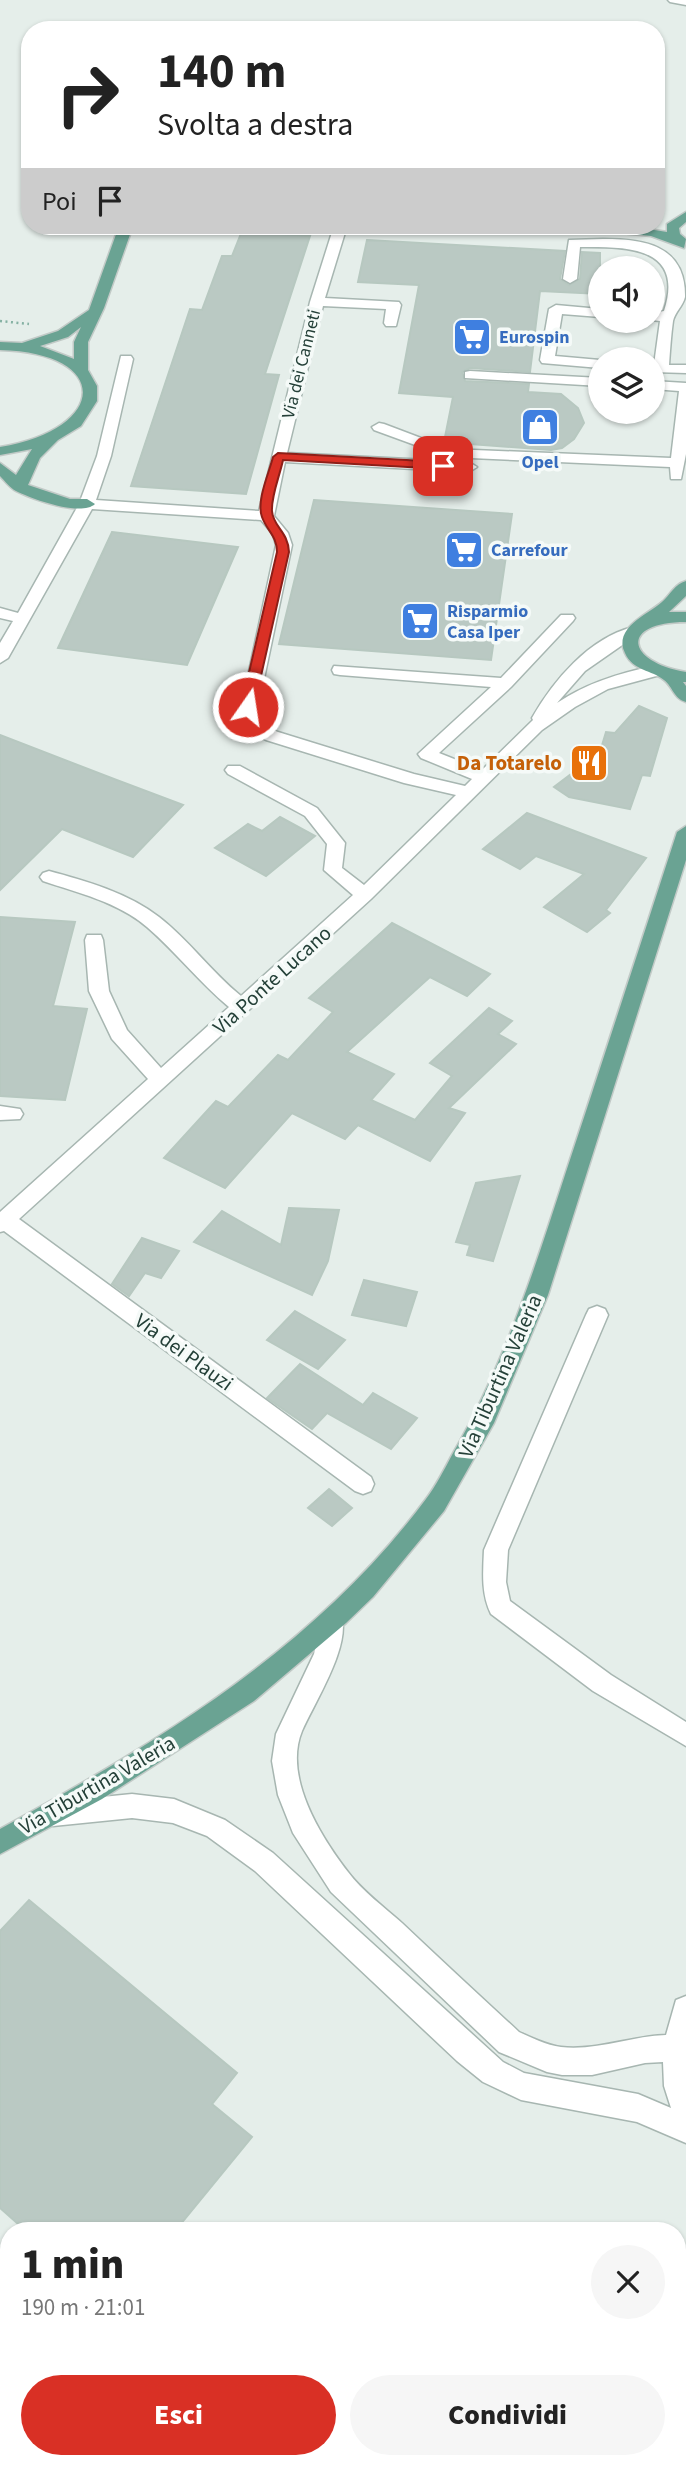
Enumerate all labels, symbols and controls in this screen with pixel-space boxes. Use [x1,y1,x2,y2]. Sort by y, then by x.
text: 140 m [157,37,286,107]
icon: right [42,49,133,140]
text: Svolta a destra [157,102,353,148]
icon: arrive [91,182,129,220]
text: Poi [42,183,77,220]
map controls [588,256,665,424]
button: sound [588,256,665,333]
street label: Via dei Canneti [276,307,327,421]
supermarket icon: Eurospin [451,316,493,358]
place label: Eurospin [499,325,570,350]
button: layers [588,347,665,424]
shop icon: Opel [519,406,561,448]
pin [413,436,473,496]
icon: arrive [424,447,462,485]
place label: Opel [521,450,559,475]
supermarket icon: Carrefour [443,529,485,571]
place label: Carrefour [491,538,569,563]
place label: Risparmio Casa Iper [447,599,528,645]
supermarket icon: Risparmio Casa Iper [399,600,441,642]
position arrow [211,670,285,744]
restaurant icon: Da Totarelo [568,742,610,784]
place label: Da Totarelo [457,748,562,778]
street label: Via Ponte Lucano [206,918,338,1042]
street label: Via Tiburtina Valeria [451,1290,549,1462]
street label: Via dei Plauzi [128,1306,240,1398]
street label: Via Tiburtina Valeria [13,1728,181,1842]
text: 1 min [21,2235,124,2295]
button: close [591,2245,665,2319]
text: 190 m · 21:01 [21,2291,145,2324]
button: Esci [21,2375,336,2455]
button: Condividi [350,2375,665,2455]

